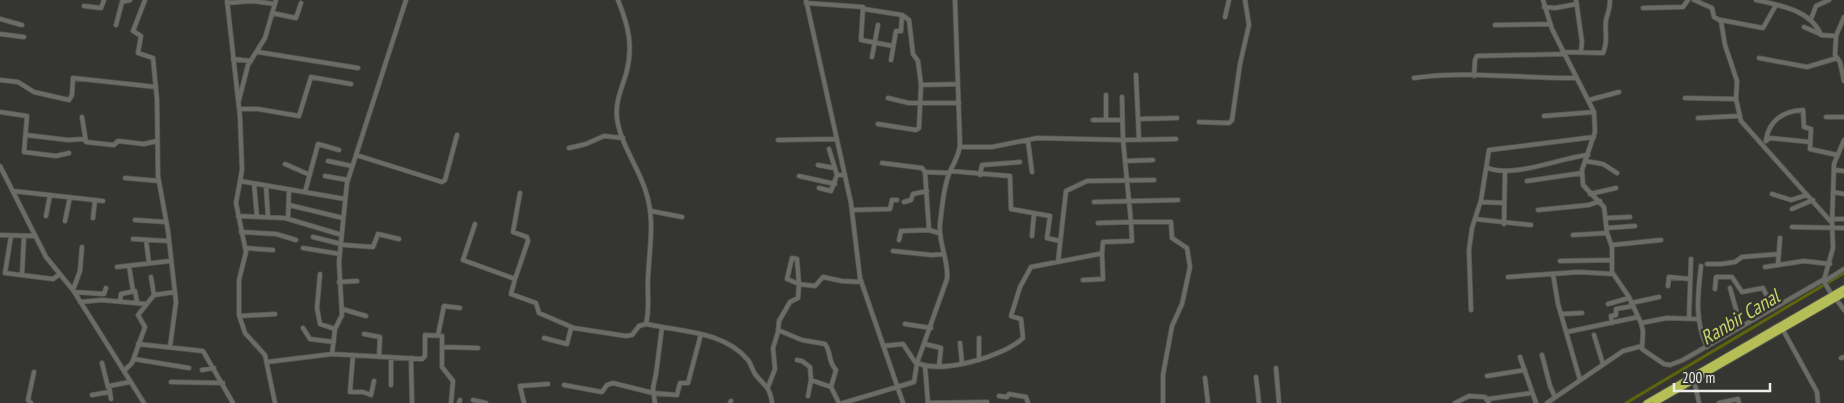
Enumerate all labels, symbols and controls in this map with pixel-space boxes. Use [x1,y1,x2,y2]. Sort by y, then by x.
water label: Ranbir Canal [1696,282,1786,351]
scale bar [1674,360,1770,392]
text: 200 m [1682,368,1715,387]

